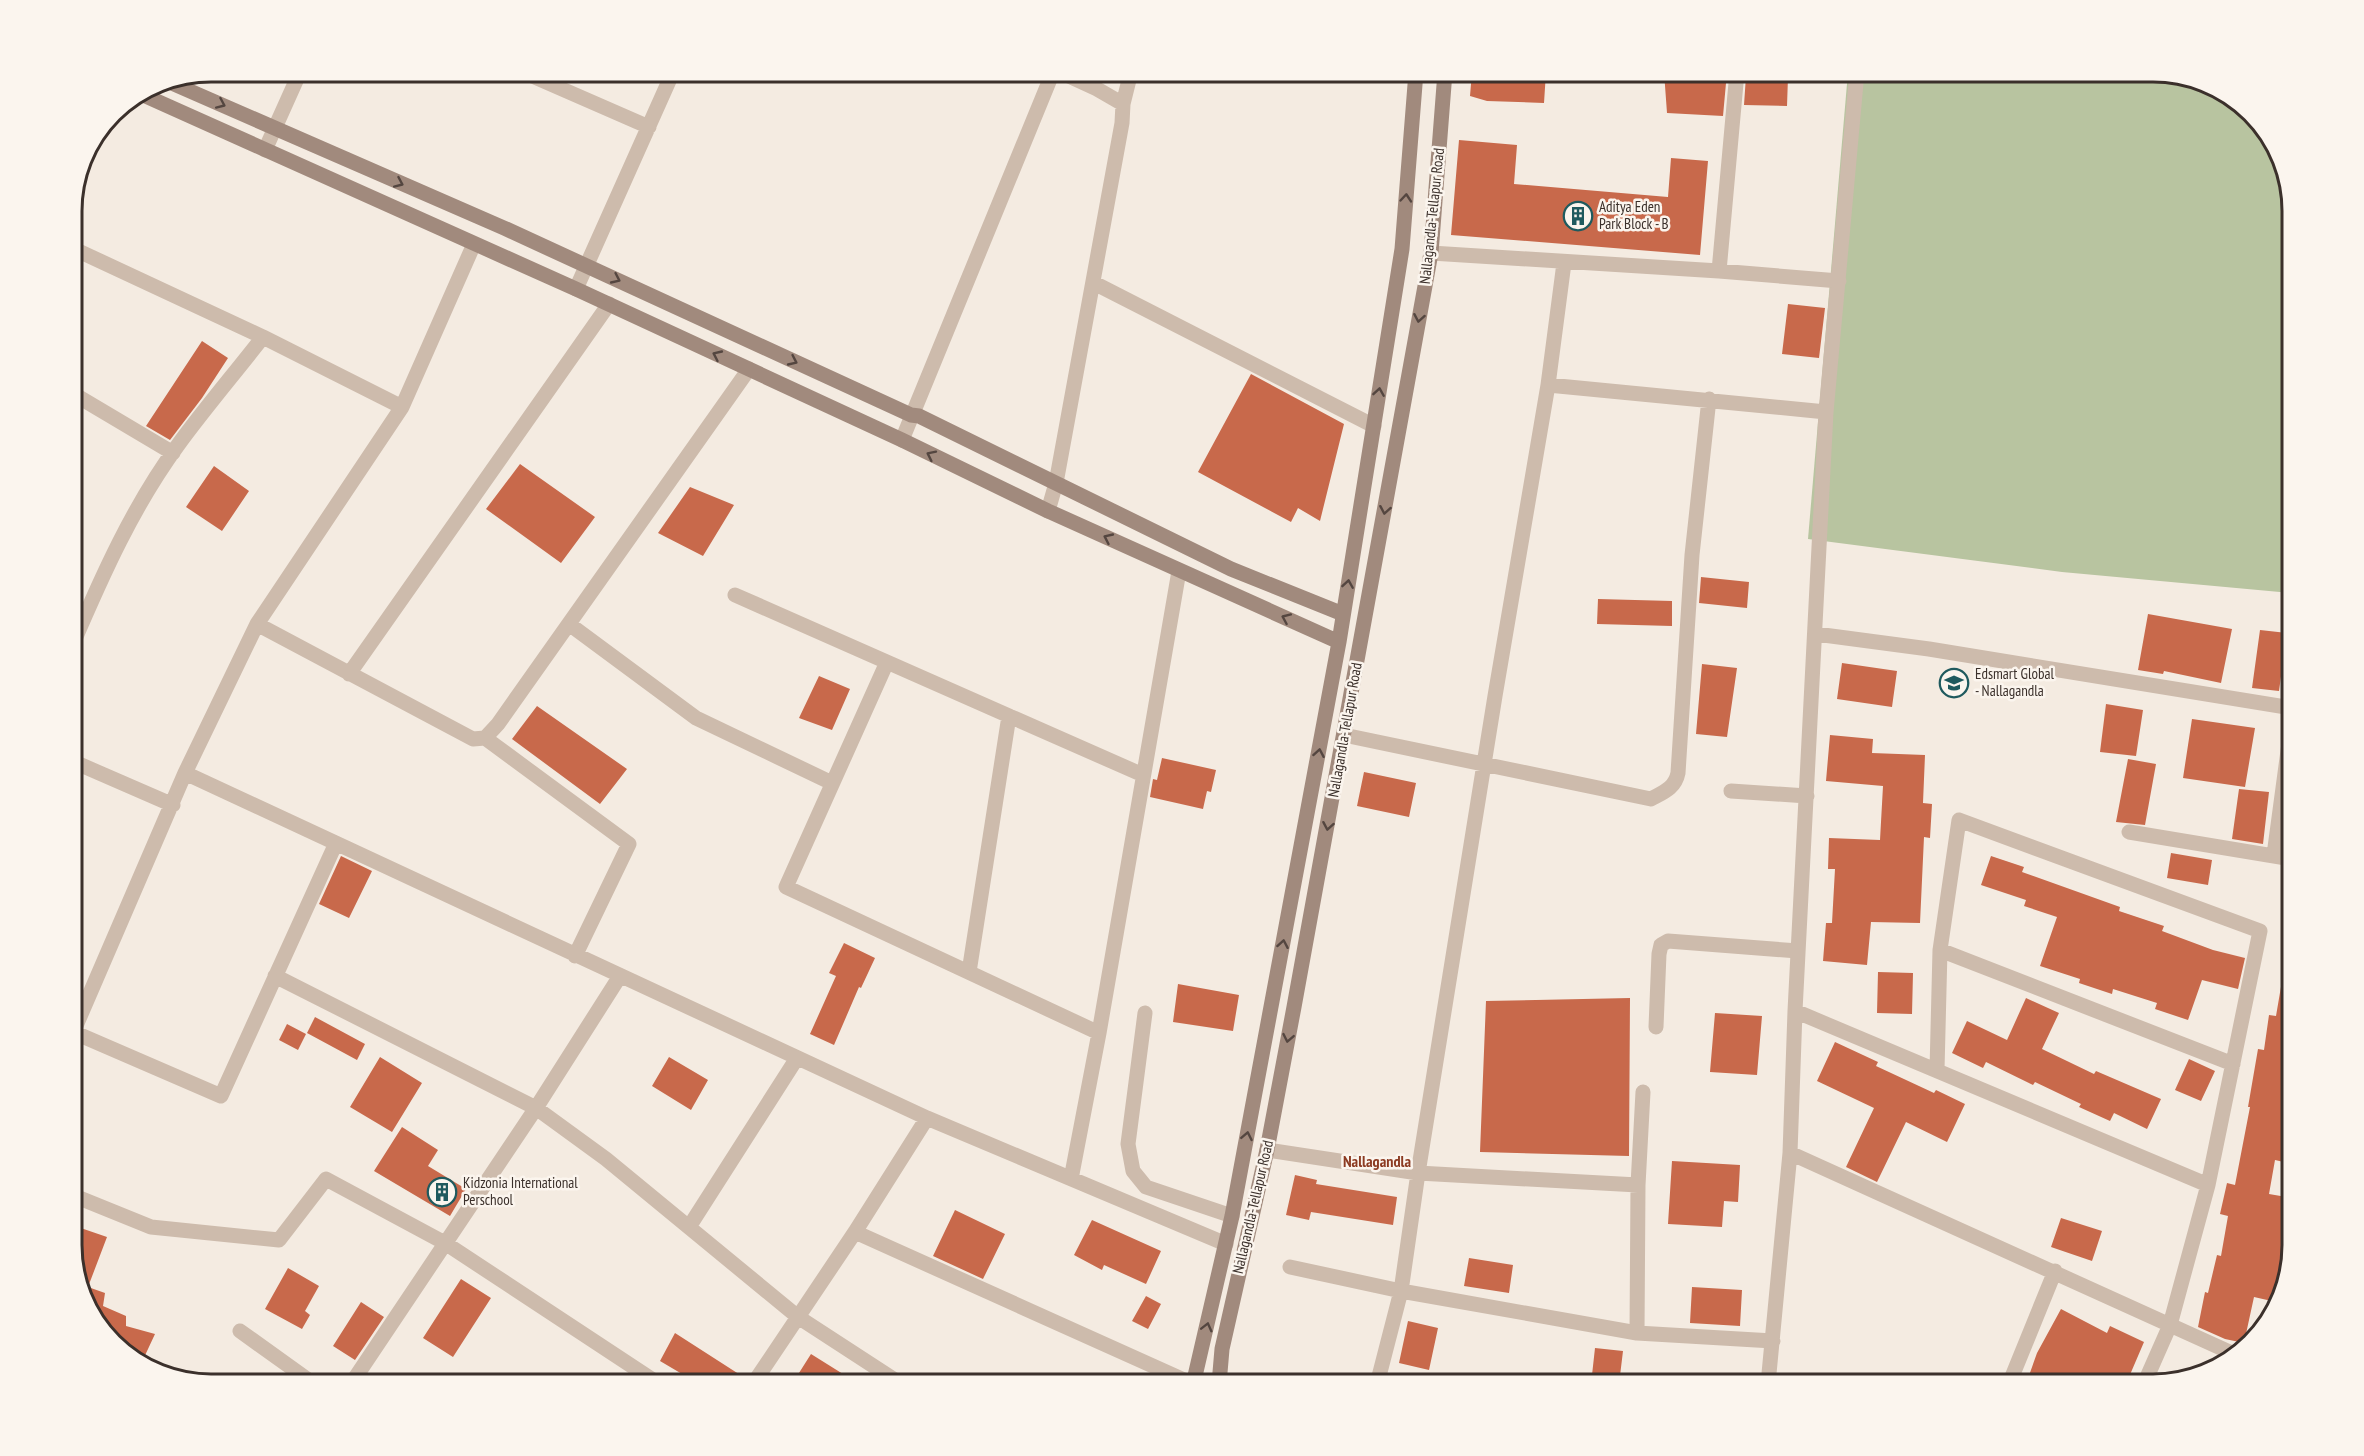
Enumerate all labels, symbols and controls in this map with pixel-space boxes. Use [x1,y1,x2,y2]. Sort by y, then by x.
one-way arrow [214,97,225,109]
street label: Nallagandla-Tellapur Road [1415,147,1448,285]
one-way arrow [393,175,404,187]
one-way arrow [1399,194,1412,203]
place label: Aditya Eden Park Block - B [1599,197,1669,233]
building icon: Aditya Eden Park Block - B [1562,200,1594,232]
one-way arrow [609,272,620,284]
one-way arrow [1413,313,1426,323]
one-way arrow [712,350,723,362]
one-way arrow [786,353,797,365]
one-way arrow [1373,387,1385,396]
one-way arrow [927,451,938,463]
one-way arrow [1379,504,1392,514]
one-way arrow [1103,534,1114,546]
one-way arrow [1342,579,1354,589]
one-way arrow [1281,614,1292,626]
street label: Nallagandla-Tellapur Road [1323,661,1366,799]
place label: Edsmart Global - Nallagandla [1975,664,2054,700]
school or university icon: Edsmart Global - Nallagandla [1938,667,1970,699]
one-way arrow [1312,748,1325,758]
one-way arrow [1322,820,1335,830]
one-way arrow [1276,940,1289,950]
one-way arrow [1282,1033,1295,1043]
one-way arrow [1240,1131,1253,1141]
street label: Nallagandla-Tellapur Road [1228,1138,1277,1276]
district label: Nallagandla [1343,1151,1411,1171]
place label: Kidzonia International Perschool [463,1173,578,1209]
building icon: Kidzonia International Perschool [426,1176,458,1208]
one-way arrow [1200,1322,1213,1332]

